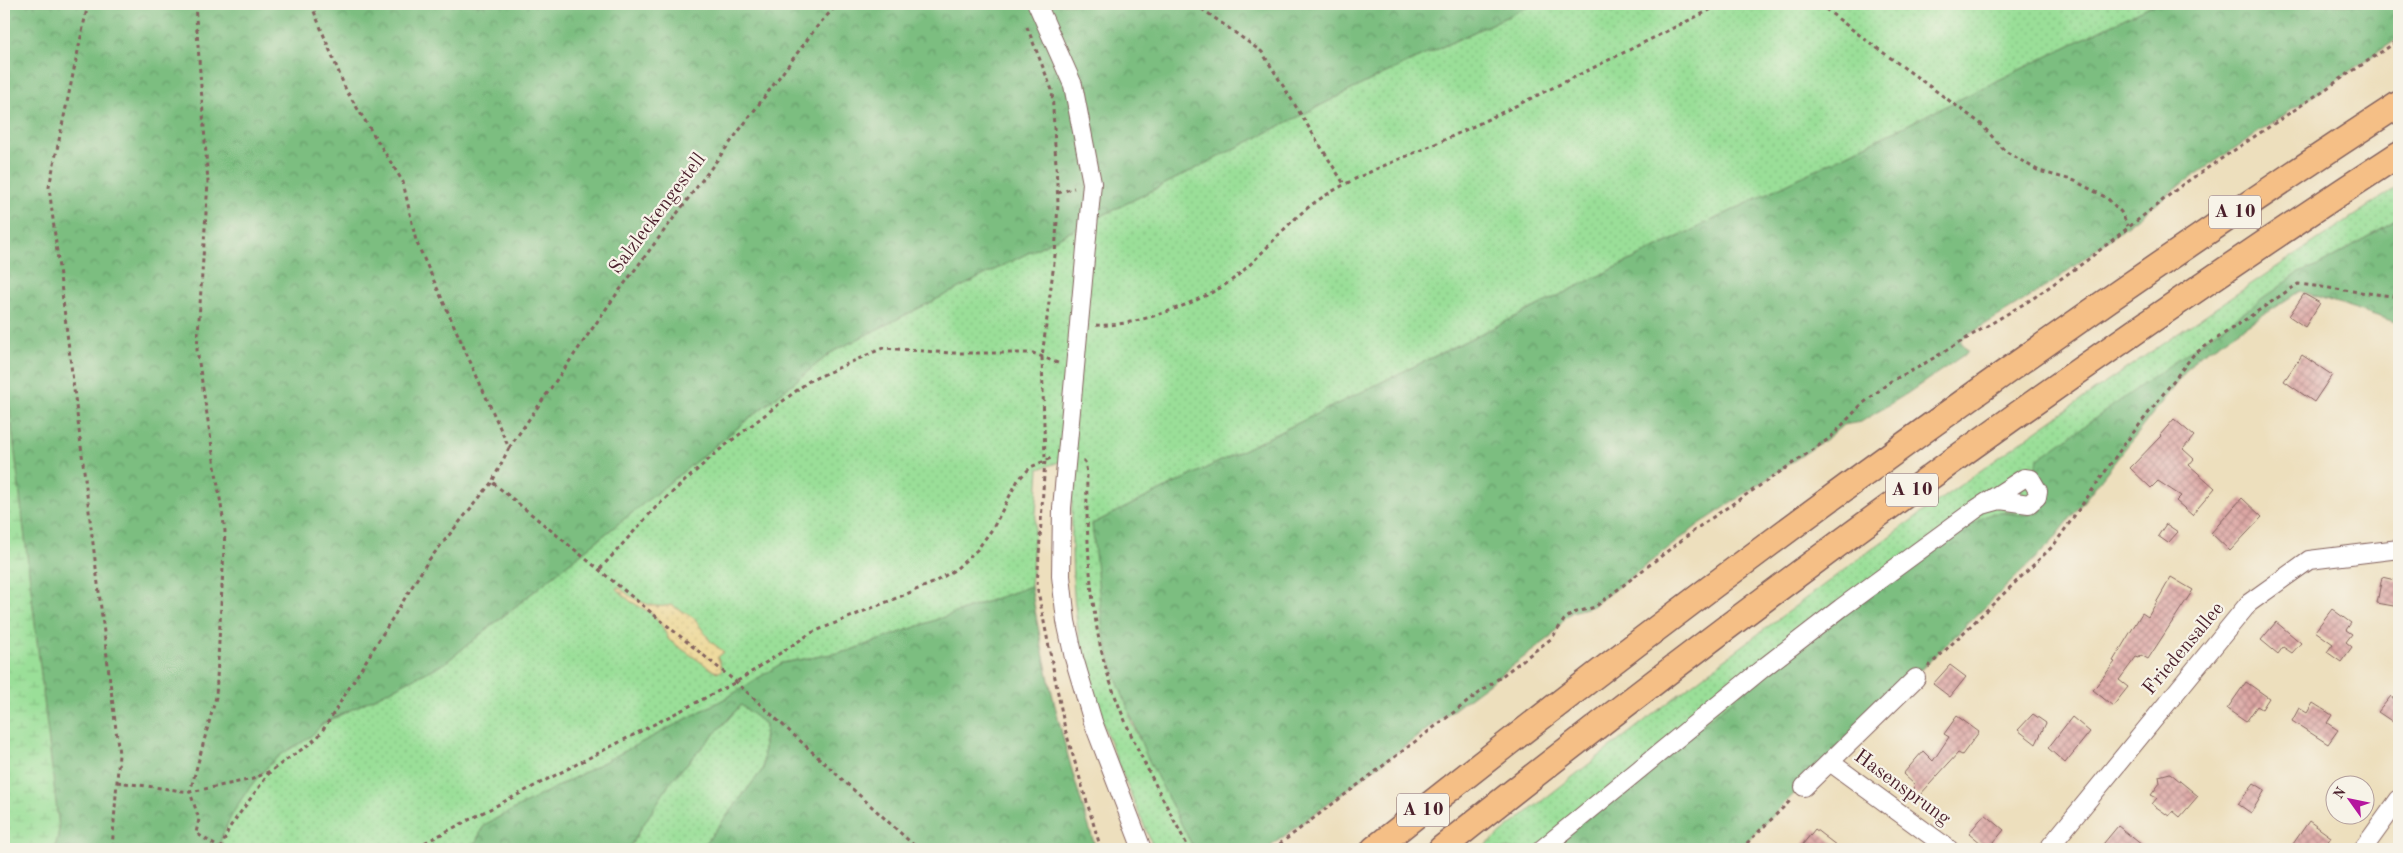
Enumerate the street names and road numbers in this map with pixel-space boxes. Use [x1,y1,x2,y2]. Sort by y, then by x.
street label: Salzleckengestell [606,150,710,278]
road number: A 10 [2209,196,2261,228]
road number: A 10 [1886,474,1938,506]
street label: Friedensallee [2140,599,2228,699]
street label: Hasensprung [1850,746,1954,830]
road number: A 10 [1397,794,1449,826]

